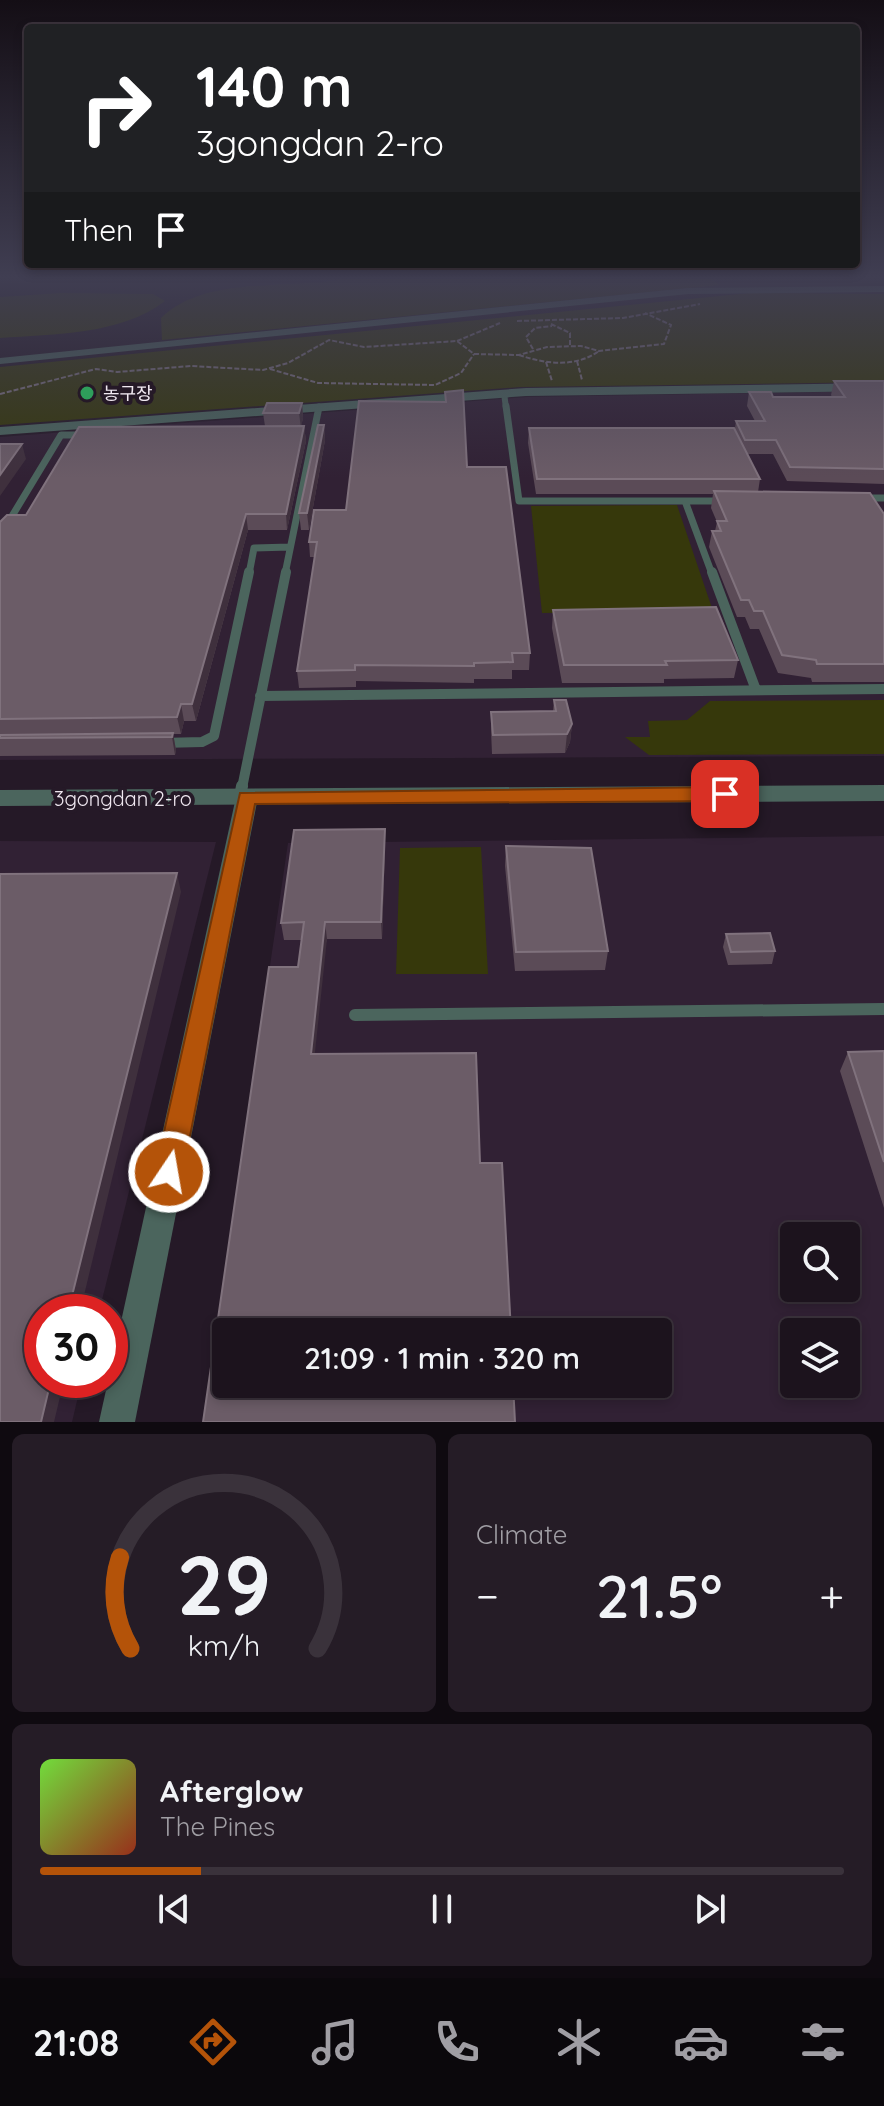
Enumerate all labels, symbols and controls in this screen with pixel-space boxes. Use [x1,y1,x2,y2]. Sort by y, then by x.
text: 140 m [196,51,352,121]
icon: right [64,56,168,160]
text: 3gongdan 2-ro [196,120,444,165]
icon: arrive [149,208,193,252]
text: Then [64,211,133,249]
place label: 농구장 [103,382,153,405]
marker: 농구장 [78,384,96,402]
pin [691,760,759,828]
icon: arrive [703,772,747,816]
street label: 3gongdan 2-ro [54,786,192,811]
position arrow [127,1130,211,1214]
map controls [780,1222,860,1398]
button: search [780,1222,860,1302]
speed limit sign: 30 [24,1294,128,1398]
button: layers [780,1318,860,1398]
text: 21:09 · 1 min · 320 m [304,1339,580,1377]
text: Climate [476,1518,567,1551]
text: 29 [177,1532,271,1636]
text: 21.5° [596,1558,722,1633]
text: − [476,1568,499,1623]
text: + [819,1568,844,1623]
text: km/h [188,1627,260,1663]
text: Afterglow [160,1772,303,1810]
text: The Pines [160,1810,275,1843]
icon: previous [152,1887,196,1931]
icon: pause [420,1887,464,1931]
icon: next [688,1887,732,1931]
icon: directions [185,2014,241,2070]
icon: music [307,2014,363,2070]
icon: phone [429,2014,485,2070]
icon: climate [551,2014,607,2070]
icon: car [673,2014,729,2070]
icon: filters [795,2014,851,2070]
text: 21:08 [33,2020,119,2065]

